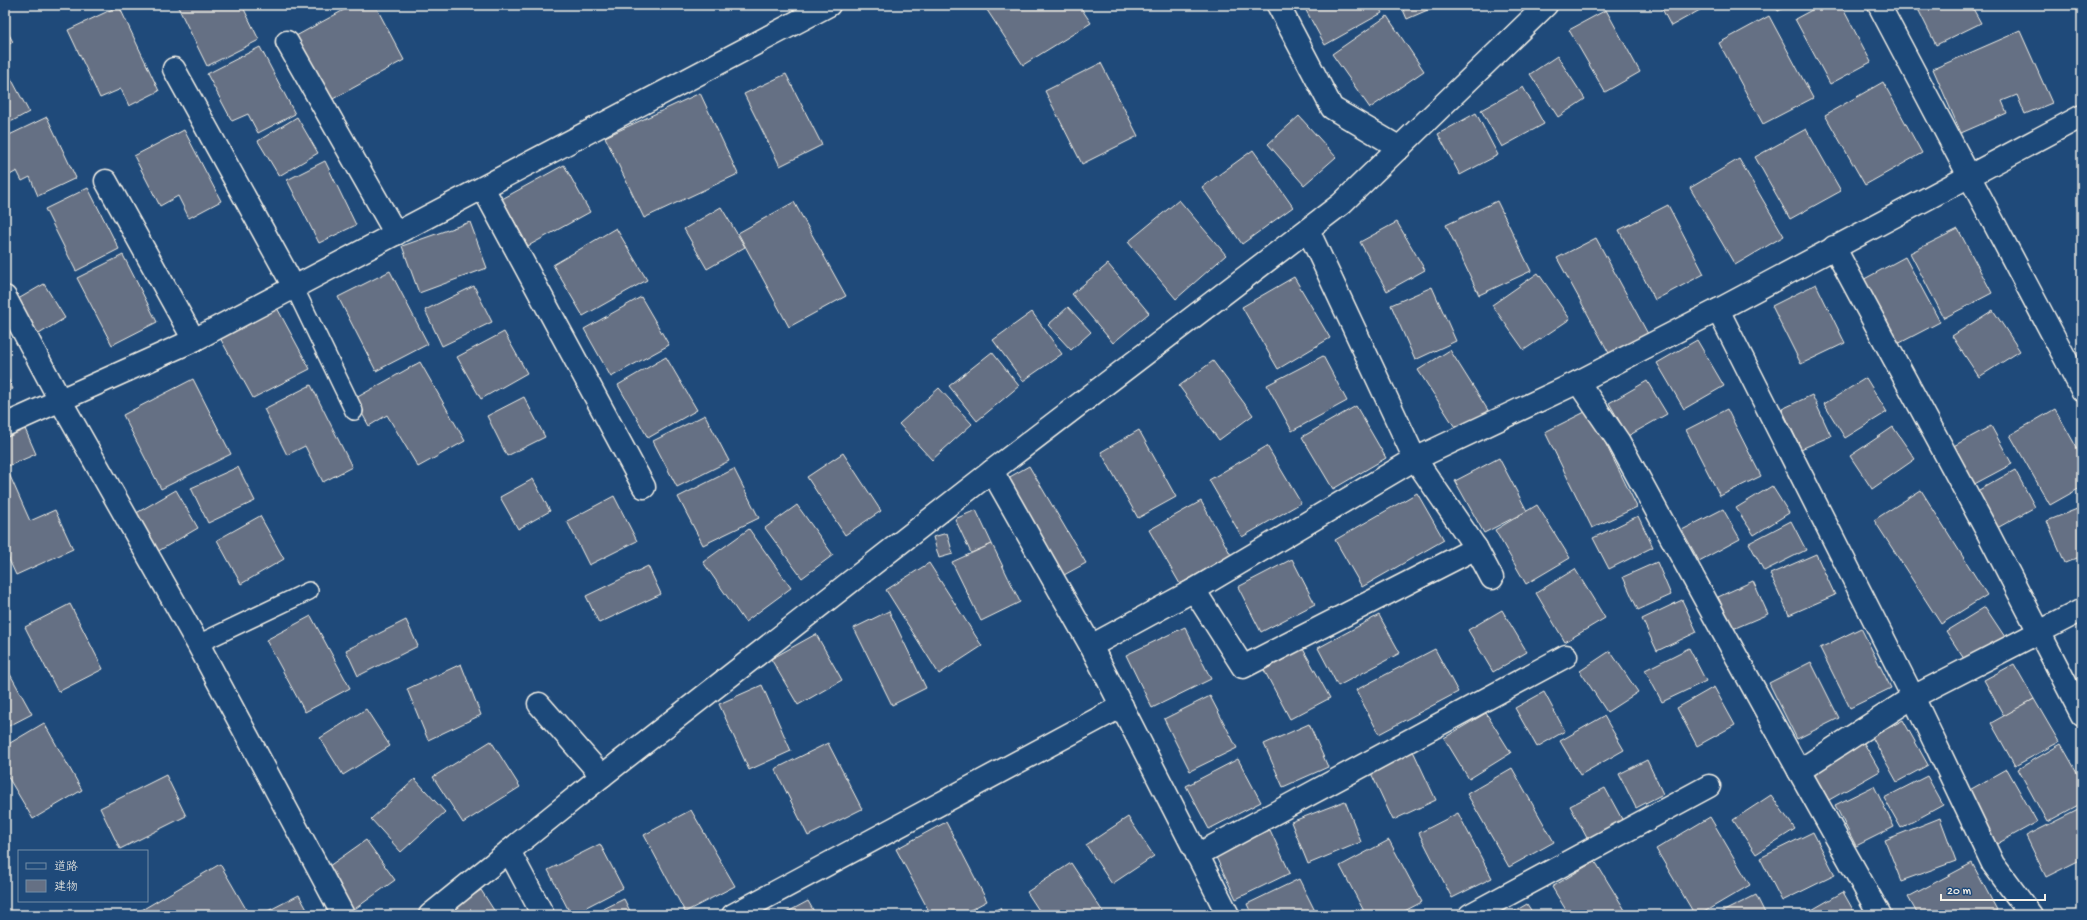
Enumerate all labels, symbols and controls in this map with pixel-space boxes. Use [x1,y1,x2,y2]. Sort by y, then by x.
legend [18,850,148,902]
text: 道路 [54,860,78,875]
scale bar [1941,876,2045,902]
text: 建物 [54,880,78,895]
text: 20 m [1947,885,1972,899]

